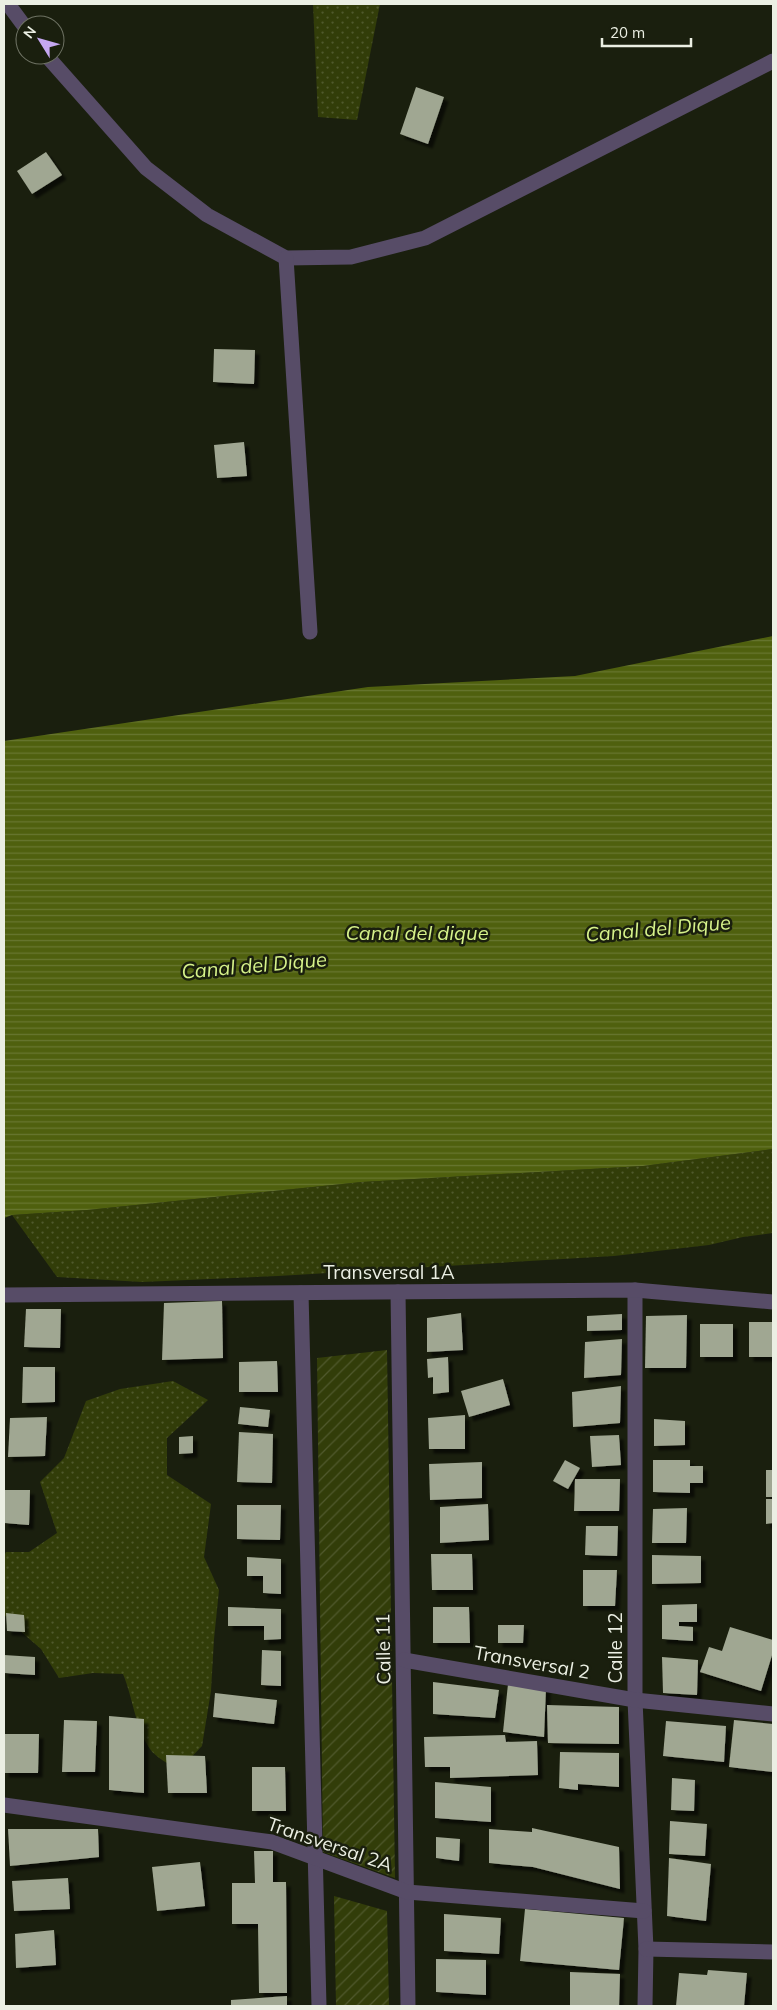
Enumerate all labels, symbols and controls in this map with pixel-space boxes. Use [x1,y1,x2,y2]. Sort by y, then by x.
north arrow [15,15,65,65]
scale bar [602,15,691,47]
text: N [19,23,40,42]
text: 20 m [610,23,645,42]
water label: Canal del Dique [584,909,732,947]
water label: Canal del dique [345,920,489,945]
water label: Canal del Dique [180,946,328,984]
street label: Transversal 1A [323,1260,455,1284]
street label: Calle 12 [603,1612,627,1684]
street label: Calle 11 [370,1613,396,1685]
street label: Transversal 2 [472,1640,592,1684]
street label: Transversal 2A [264,1811,396,1877]

